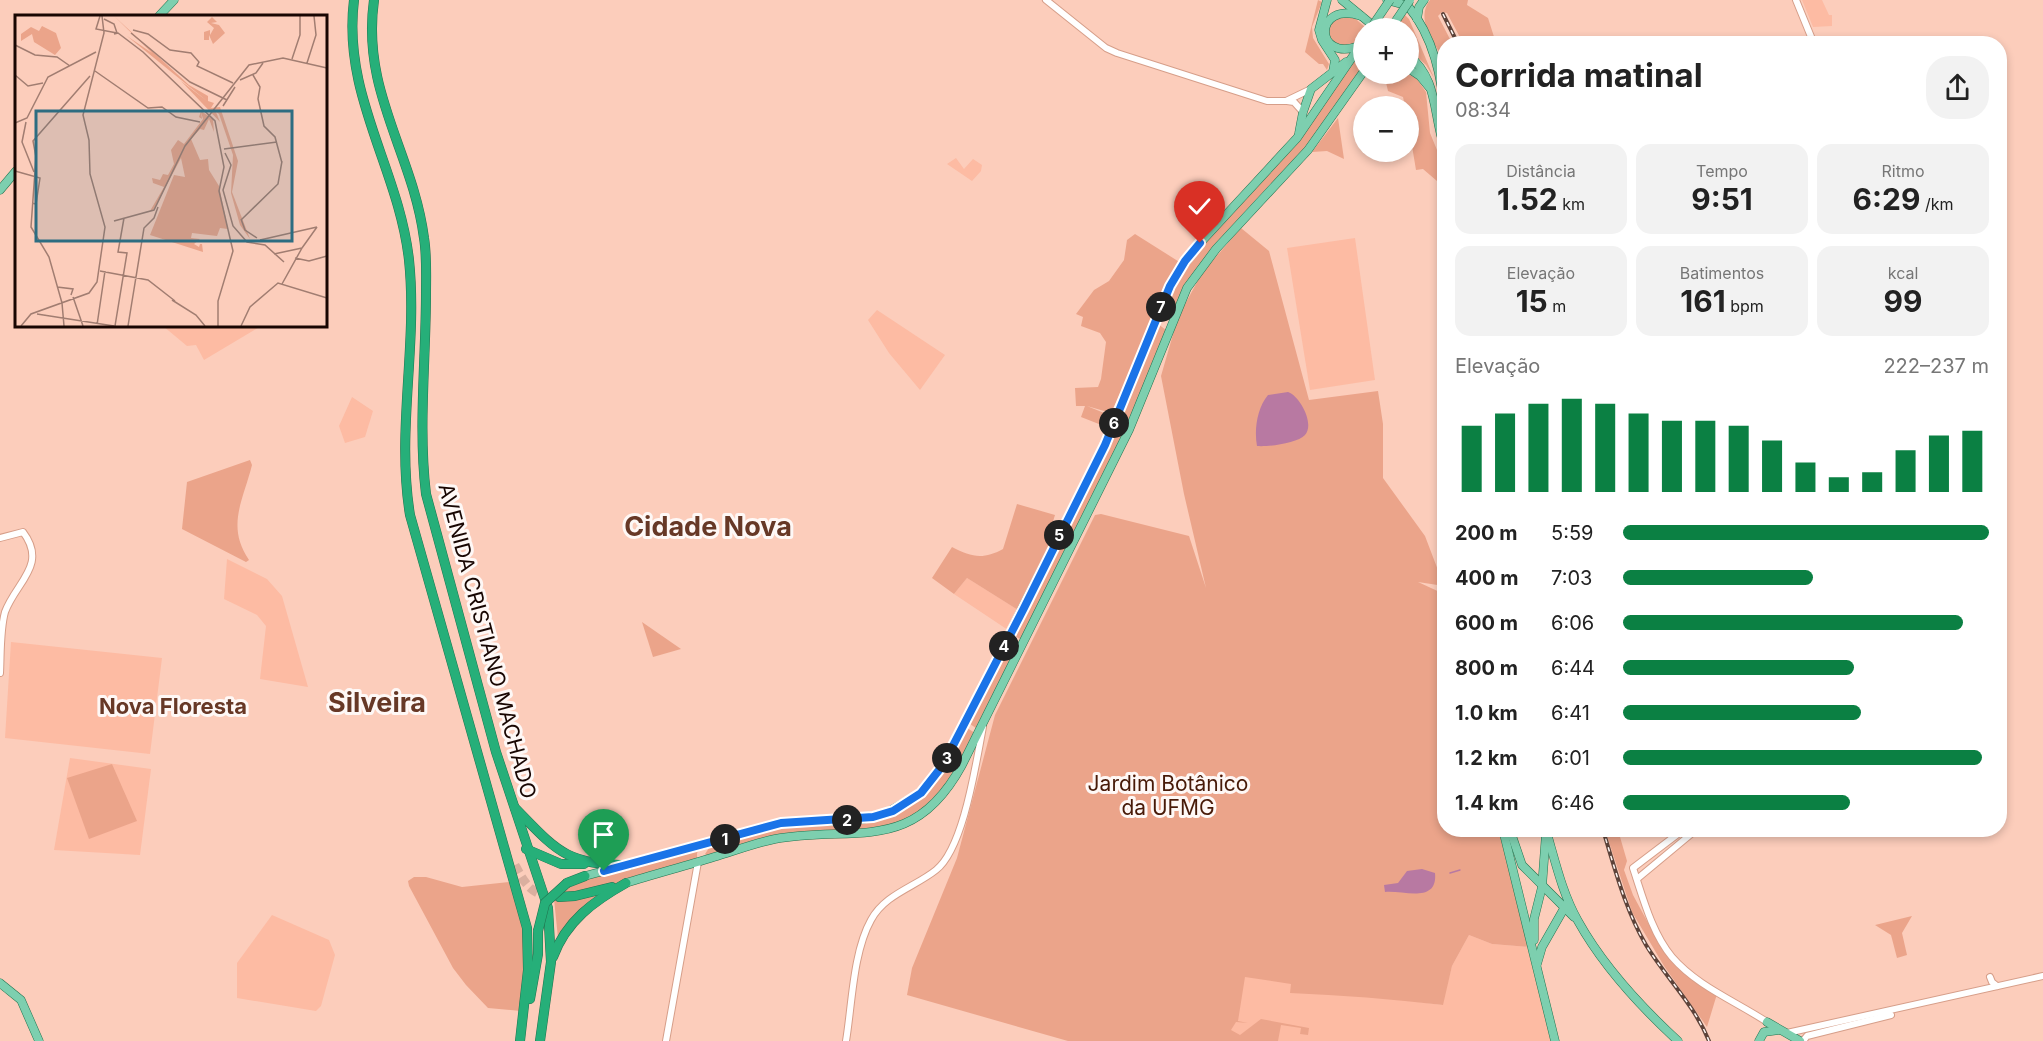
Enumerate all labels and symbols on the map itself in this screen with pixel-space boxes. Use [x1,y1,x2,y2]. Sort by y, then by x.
inset map [15,15,327,327]
pin [1174,181,1225,243]
pin: 7 [1146,292,1176,322]
pin: 6 [1099,408,1129,438]
street label: AVENIDA CRISTIANO MACHADO [433,481,542,801]
district label: Cidade Nova [624,510,792,543]
pin: 5 [1044,520,1074,550]
pin: 4 [989,631,1019,661]
district label: Silveira [328,686,426,719]
district label: Nova Floresta [99,693,247,719]
pin: 3 [932,743,962,773]
park label: Jardim Botânico da UFMG [1088,771,1248,820]
pin: 2 [832,805,862,835]
pin [578,809,629,871]
pin: 1 [710,824,740,854]

